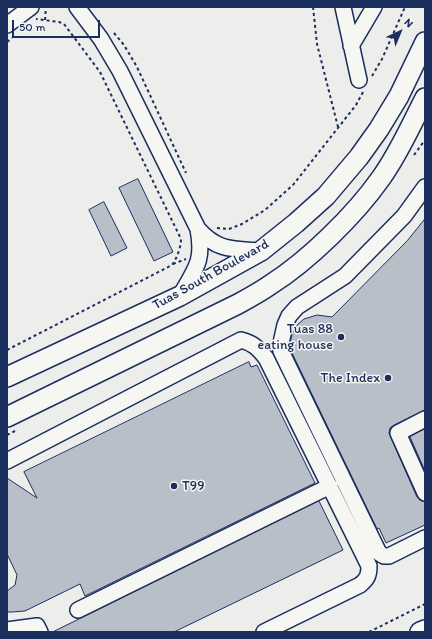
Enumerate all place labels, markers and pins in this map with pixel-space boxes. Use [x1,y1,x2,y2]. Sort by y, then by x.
place label: Tuas 88 eating house [257,321,333,354]
marker: Tuas 88 eating house [336,332,346,342]
place label: The Index [321,370,380,386]
marker: The Index [383,373,393,383]
place label: T99 [182,478,204,494]
marker: T99 [169,481,179,491]

